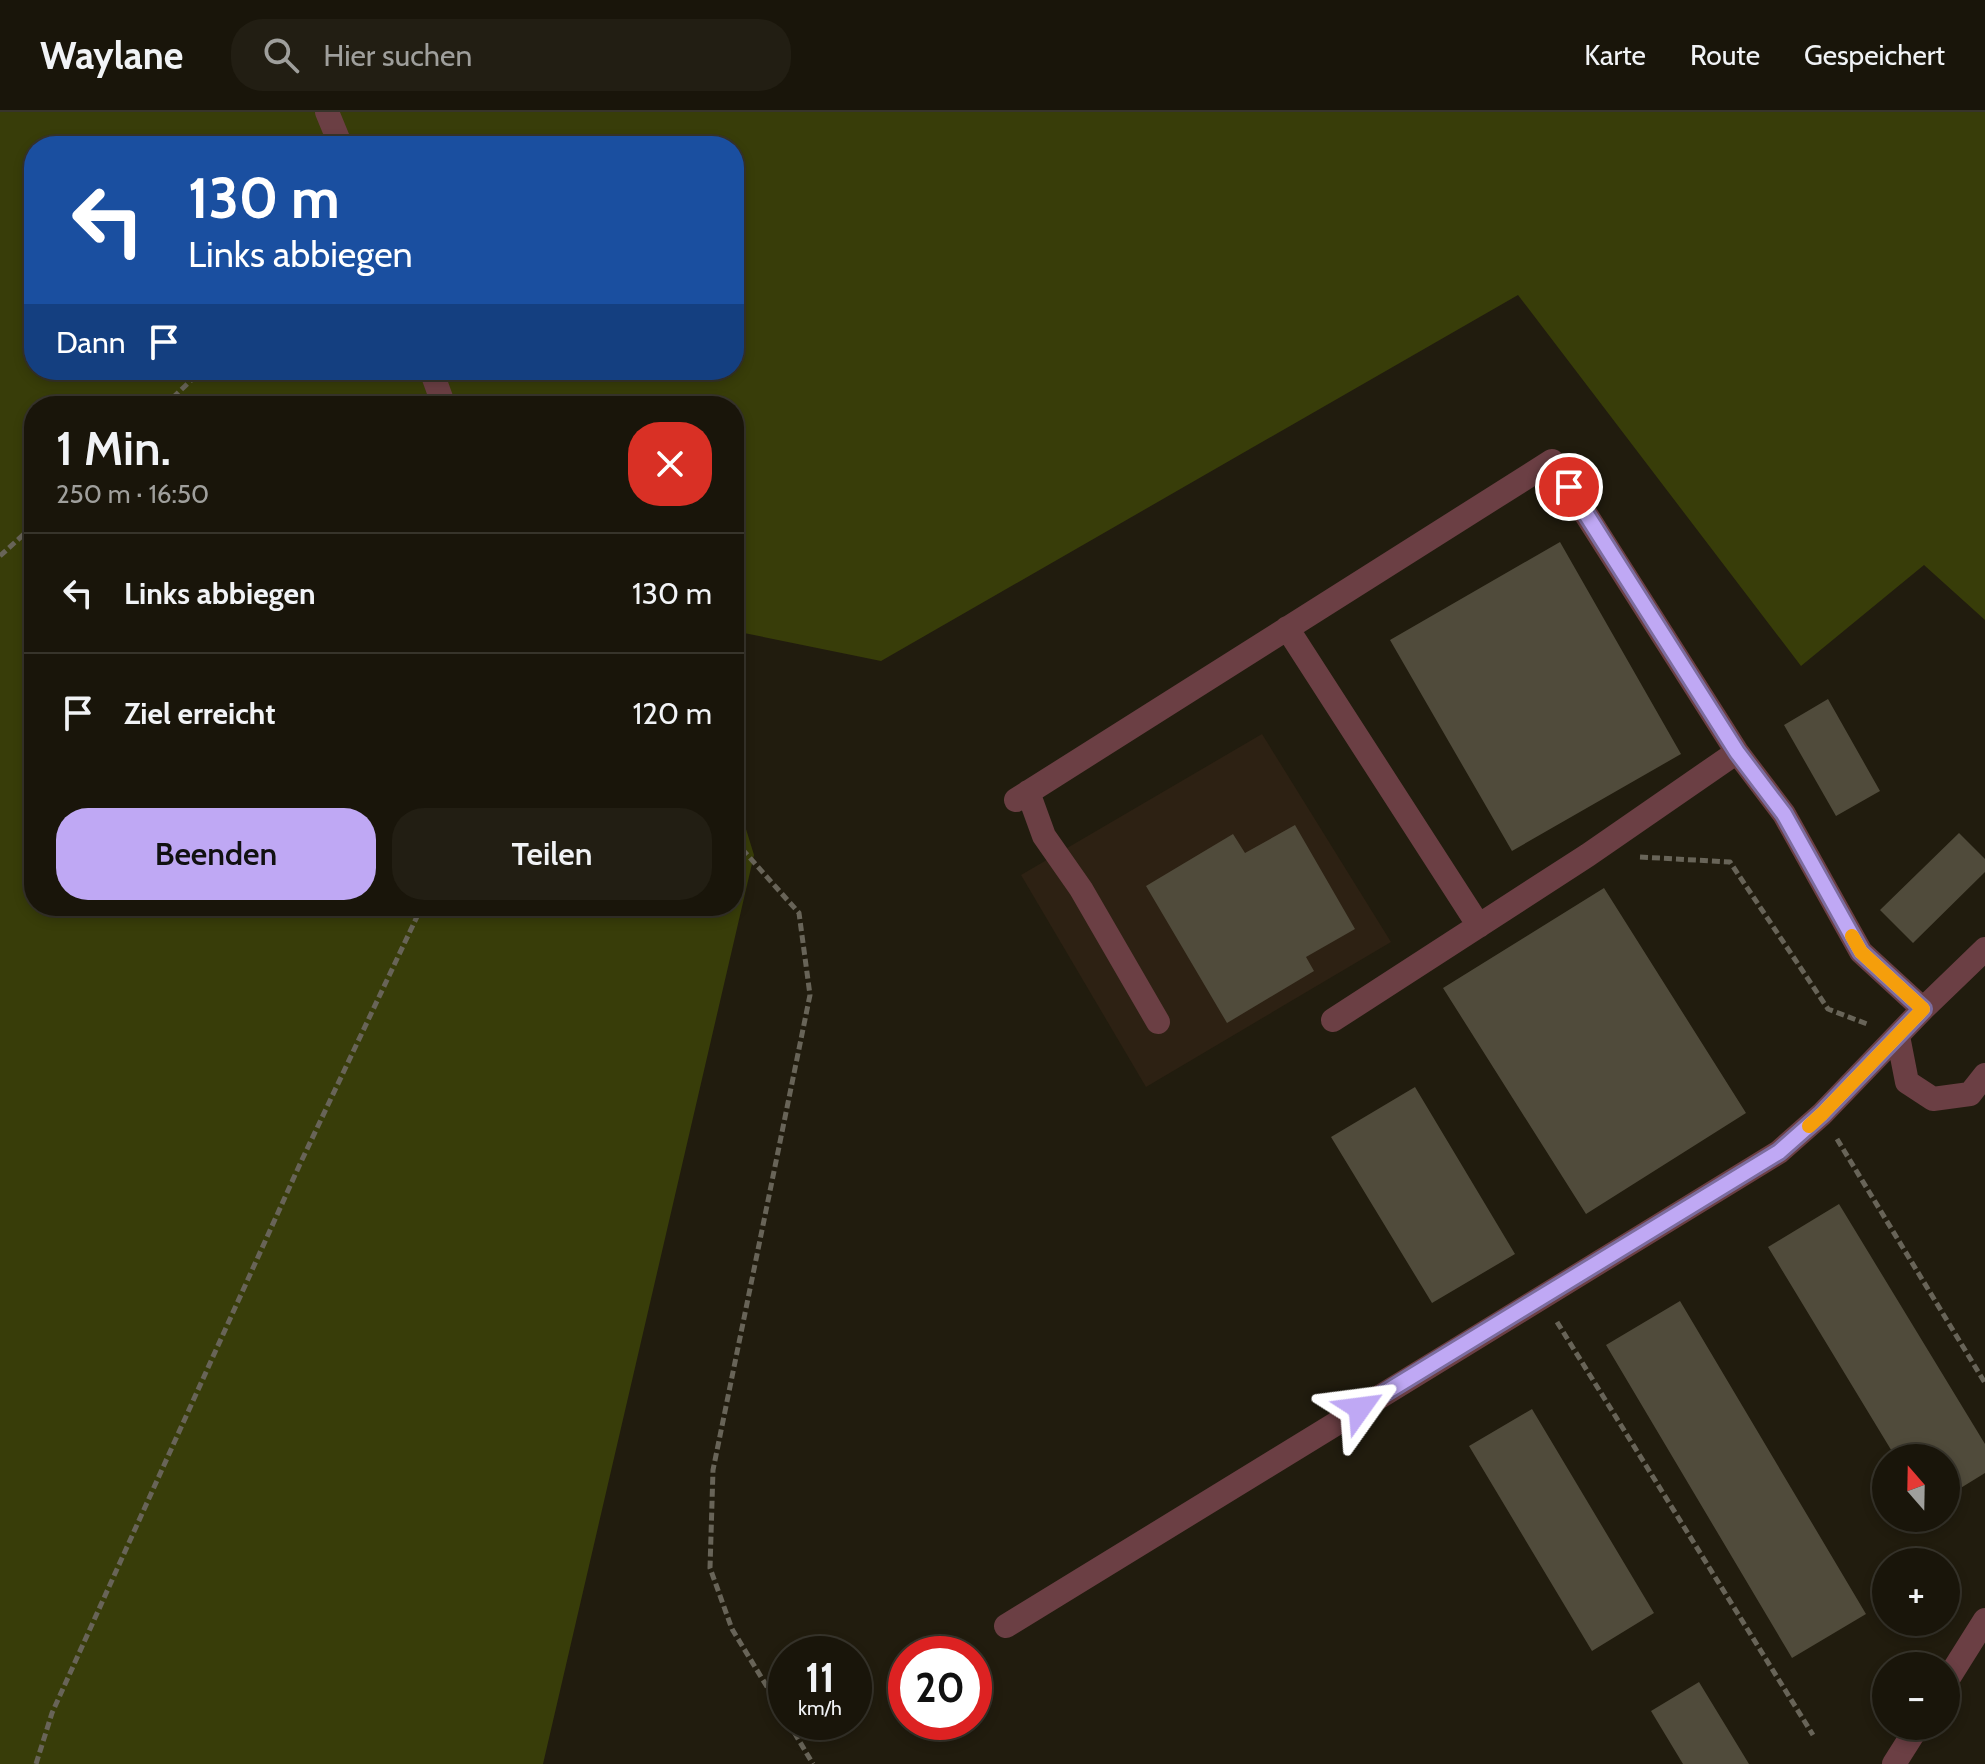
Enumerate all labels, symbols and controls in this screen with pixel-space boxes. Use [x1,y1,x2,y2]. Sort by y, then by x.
search box [231,19,791,91]
text: Waylane [40,32,183,79]
icon: search [259,33,303,77]
text: Hier suchen [323,37,472,74]
text: Karte [1584,38,1646,72]
text: Route [1690,38,1760,72]
text: Gespeichert [1804,38,1945,72]
text: 130 m [188,164,340,232]
icon: left [56,168,160,272]
text: Links abbiegen [188,232,413,276]
icon: arrive [142,320,186,364]
text: Dann [56,324,126,361]
text: 1 Min. [56,419,171,477]
button: close [628,422,712,506]
pin [1535,453,1603,521]
icon: arrive [1547,465,1591,509]
text: 250 m · 16:50 [56,478,209,510]
icon: left [56,571,100,615]
text: Links abbiegen [124,575,316,612]
text: 130 m [632,575,712,612]
icon: arrive [56,691,100,735]
text: Ziel erreicht [124,695,275,732]
text: 120 m [632,695,712,732]
button: Beenden [56,808,376,900]
button: Teilen [392,808,712,900]
position arrow [1318,1366,1402,1450]
north arrow [1872,1444,1960,1532]
map controls [1872,1444,1960,1740]
button: + [1872,1548,1960,1636]
speed limit sign: 20 [888,1636,992,1740]
button: − [1872,1652,1960,1740]
text: 11 [805,1653,835,1702]
text: km/h [798,1696,842,1720]

